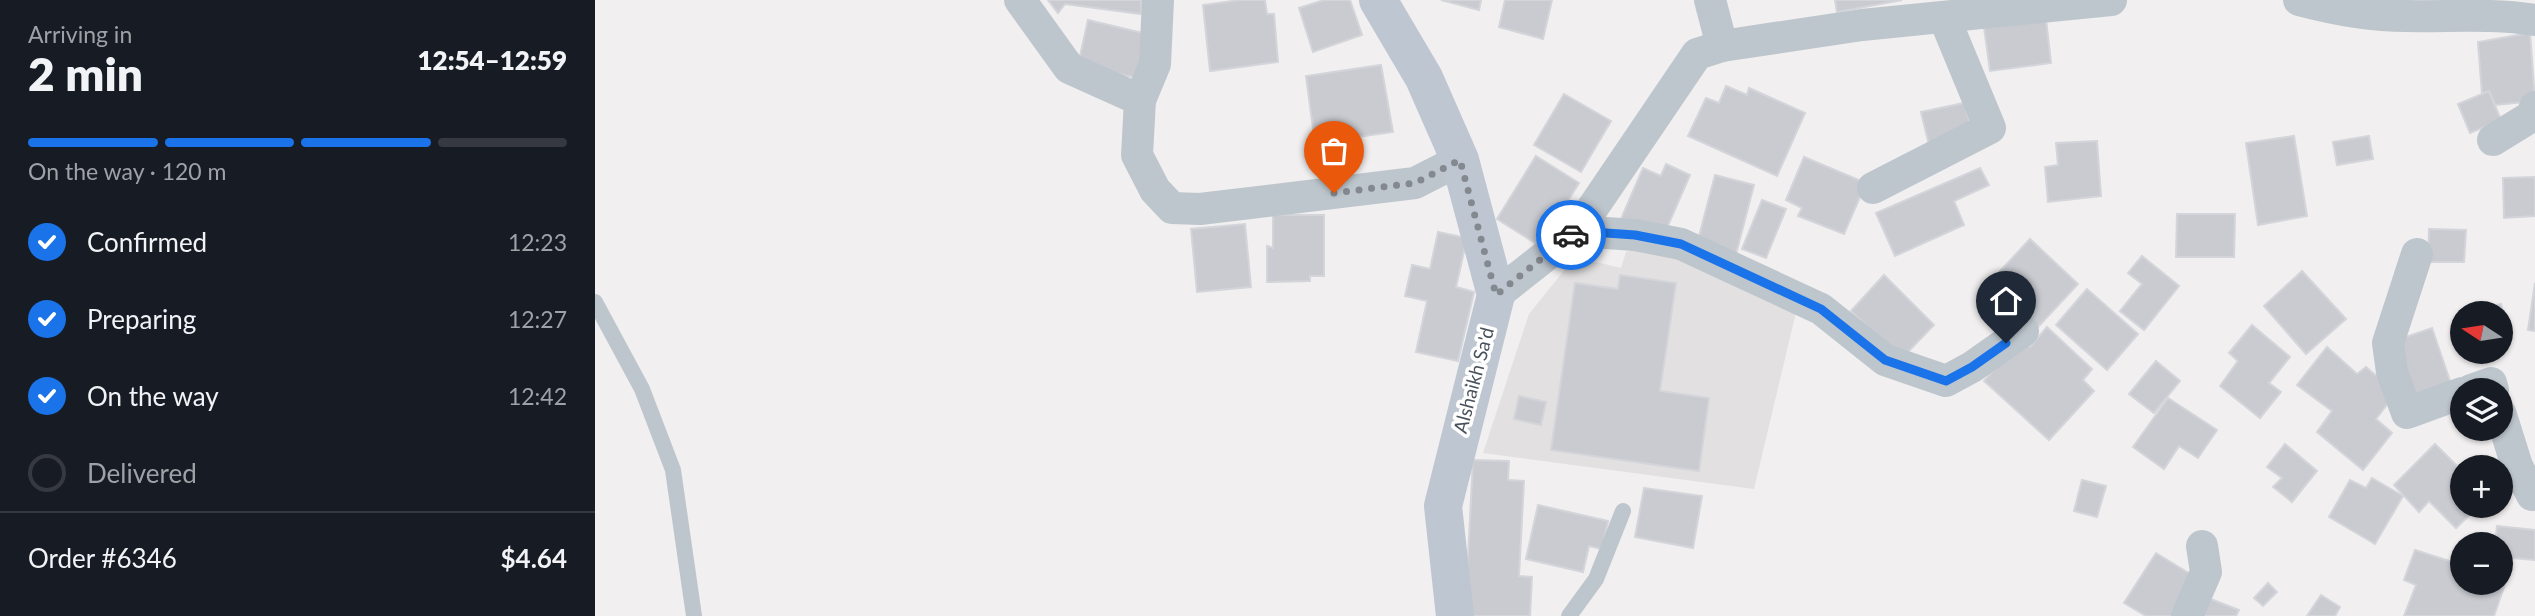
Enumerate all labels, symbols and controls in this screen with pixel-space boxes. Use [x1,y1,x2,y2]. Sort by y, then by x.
text: Arriving in [28,20,132,48]
text: 12:54–12:59 [417,44,567,76]
text: 2 min [28,46,143,101]
pin [1304,121,1364,193]
icon: bag [1315,132,1353,170]
text: On the way · 120 m [28,157,227,185]
courier [1536,200,1606,270]
icon: car [1552,216,1590,254]
icon: check [28,223,66,261]
text: Confirmed [87,226,207,258]
text: 12:23 [508,228,567,256]
pin [1976,271,2036,343]
icon: home [1987,282,2025,320]
icon: check [28,300,66,338]
north arrow [2450,301,2513,364]
map controls [2450,301,2513,595]
text: Preparing [87,303,196,335]
text: 12:27 [508,305,567,333]
street label: Alshaikh Sa'd [1448,325,1498,435]
icon: check [28,377,66,415]
button: layers [2450,378,2513,441]
text: On the way [87,380,219,412]
text: 12:42 [508,382,567,410]
button: + [2450,455,2513,518]
text: Delivered [87,457,197,489]
button: − [2450,532,2513,595]
text: Order #6346 [28,542,177,574]
text: $4.64 [501,542,567,574]

